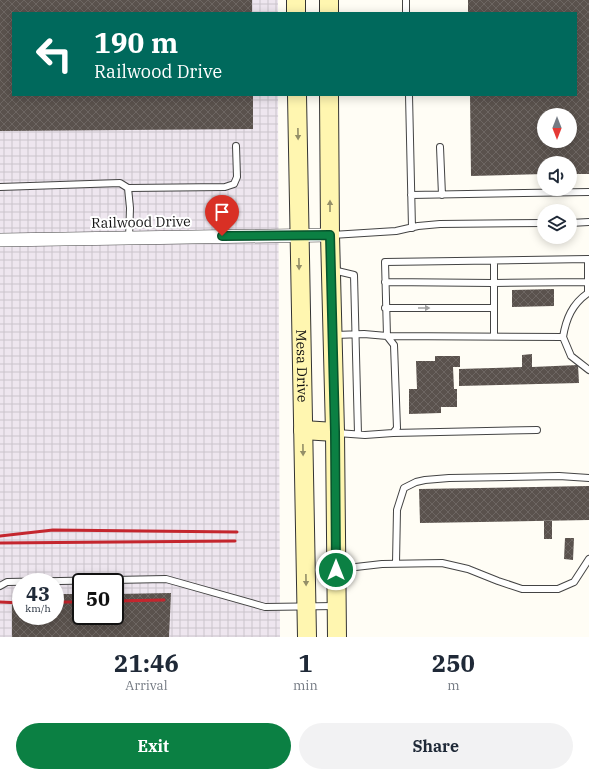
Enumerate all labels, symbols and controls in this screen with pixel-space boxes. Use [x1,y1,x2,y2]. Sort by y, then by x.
text: 190 m [94,24,178,61]
icon: left [28,28,80,80]
text: Railwood Drive [94,60,222,83]
north arrow [537,108,577,148]
map controls [537,108,577,244]
one-way arrow [295,128,301,141]
button: sound [537,156,577,196]
pin [205,195,239,236]
one-way arrow [327,199,333,212]
icon: arrive [211,201,233,223]
button: layers [537,204,577,244]
street label: Railwood Drive [91,212,191,232]
one-way arrow [296,258,303,270]
one-way arrow [418,305,431,311]
street label: Mesa Drive [292,329,312,403]
one-way arrow [300,444,306,457]
position arrow [315,549,357,591]
speed limit sign: 50 [72,573,124,625]
one-way arrow [302,574,309,586]
text: 43 [26,580,50,607]
text: km/h [25,602,51,615]
text: 21:46 [114,647,179,679]
text: 1 [298,647,313,679]
text: 250 [432,647,475,679]
text: Arrival [125,677,168,694]
text: min [293,677,318,694]
text: m [447,677,460,694]
button: Exit [16,723,291,769]
button: Share [299,723,573,769]

